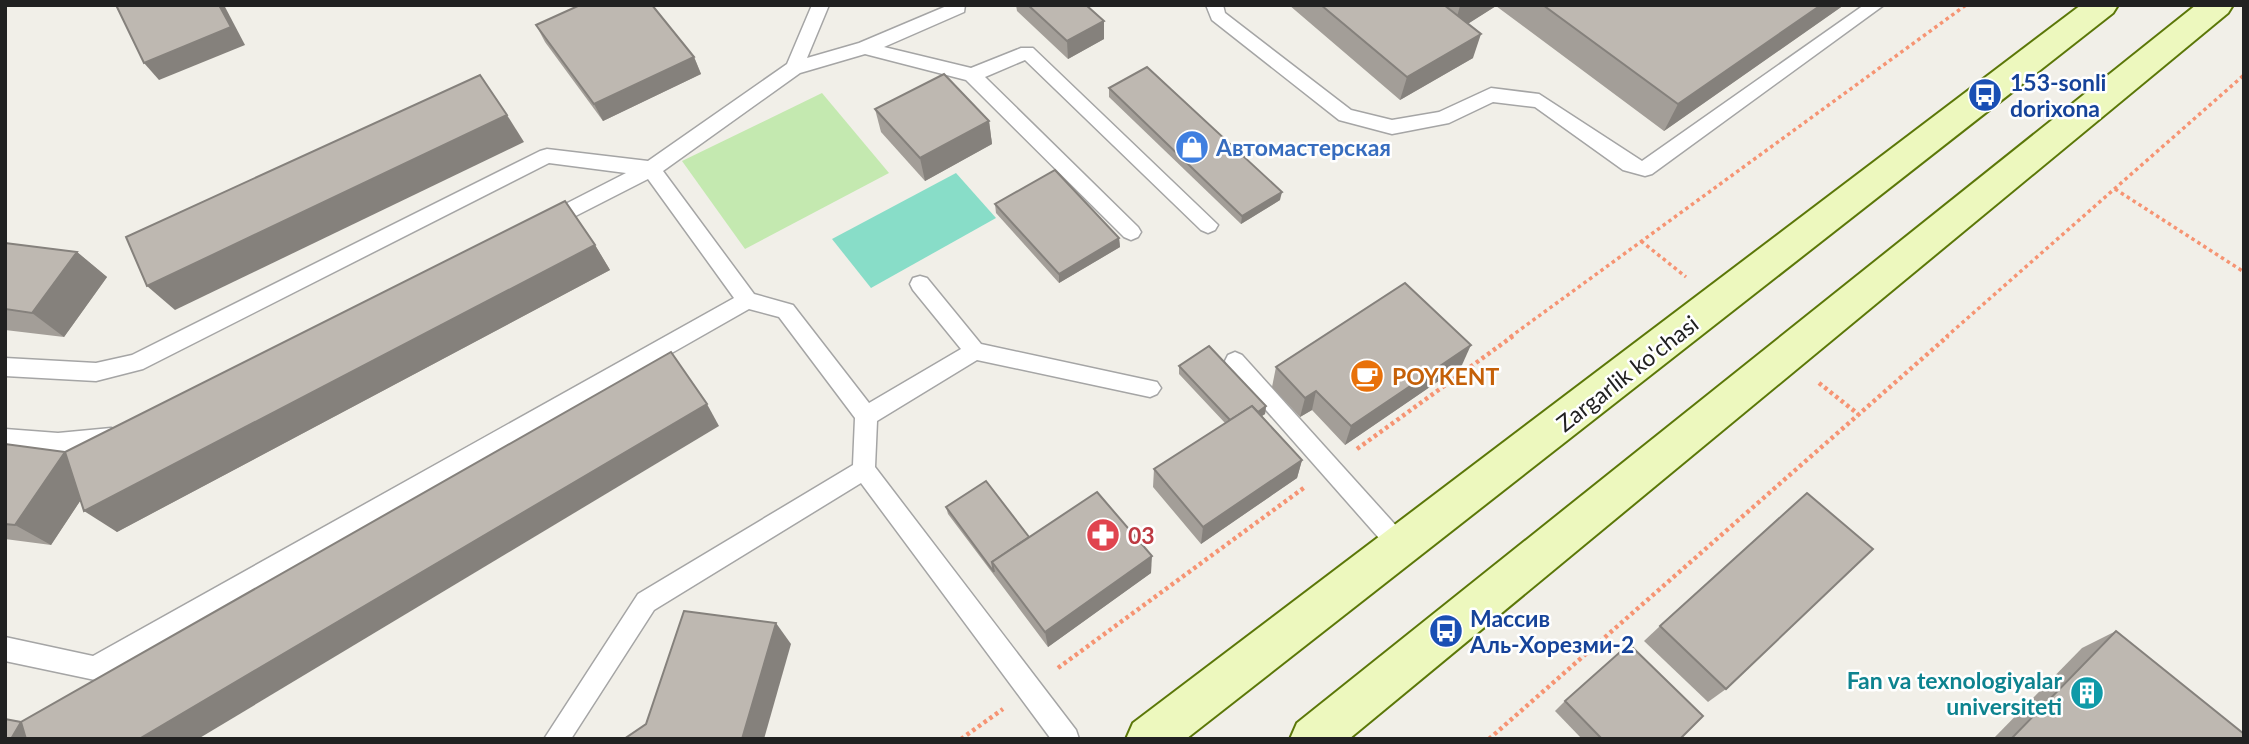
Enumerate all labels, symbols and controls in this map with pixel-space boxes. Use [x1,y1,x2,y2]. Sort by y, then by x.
place label: 153-sonli dorixona [2010,68,2106,122]
bus stop icon: 153-sonli dorixona [1966,76,2004,114]
shop icon: Автомастерская [1173,128,1211,166]
place label: Автомастерская [1215,133,1391,161]
street label: Zargarlik ko'chasi [1551,309,1703,437]
cafe icon: POYKENT [1348,357,1386,395]
place label: POYKENT [1392,362,1499,390]
pharmacy icon: 03 [1084,516,1122,554]
place label: 03 [1128,521,1155,549]
place label: Массив Аль-Хорезми-2 [1469,604,1634,658]
bus stop icon: Массив Аль-Хорезми-2 [1427,612,1465,650]
place label: Fan va texnologiyalar universiteti [1847,666,2062,720]
building icon: Fan va texnologiyalar universiteti [2068,674,2106,712]

